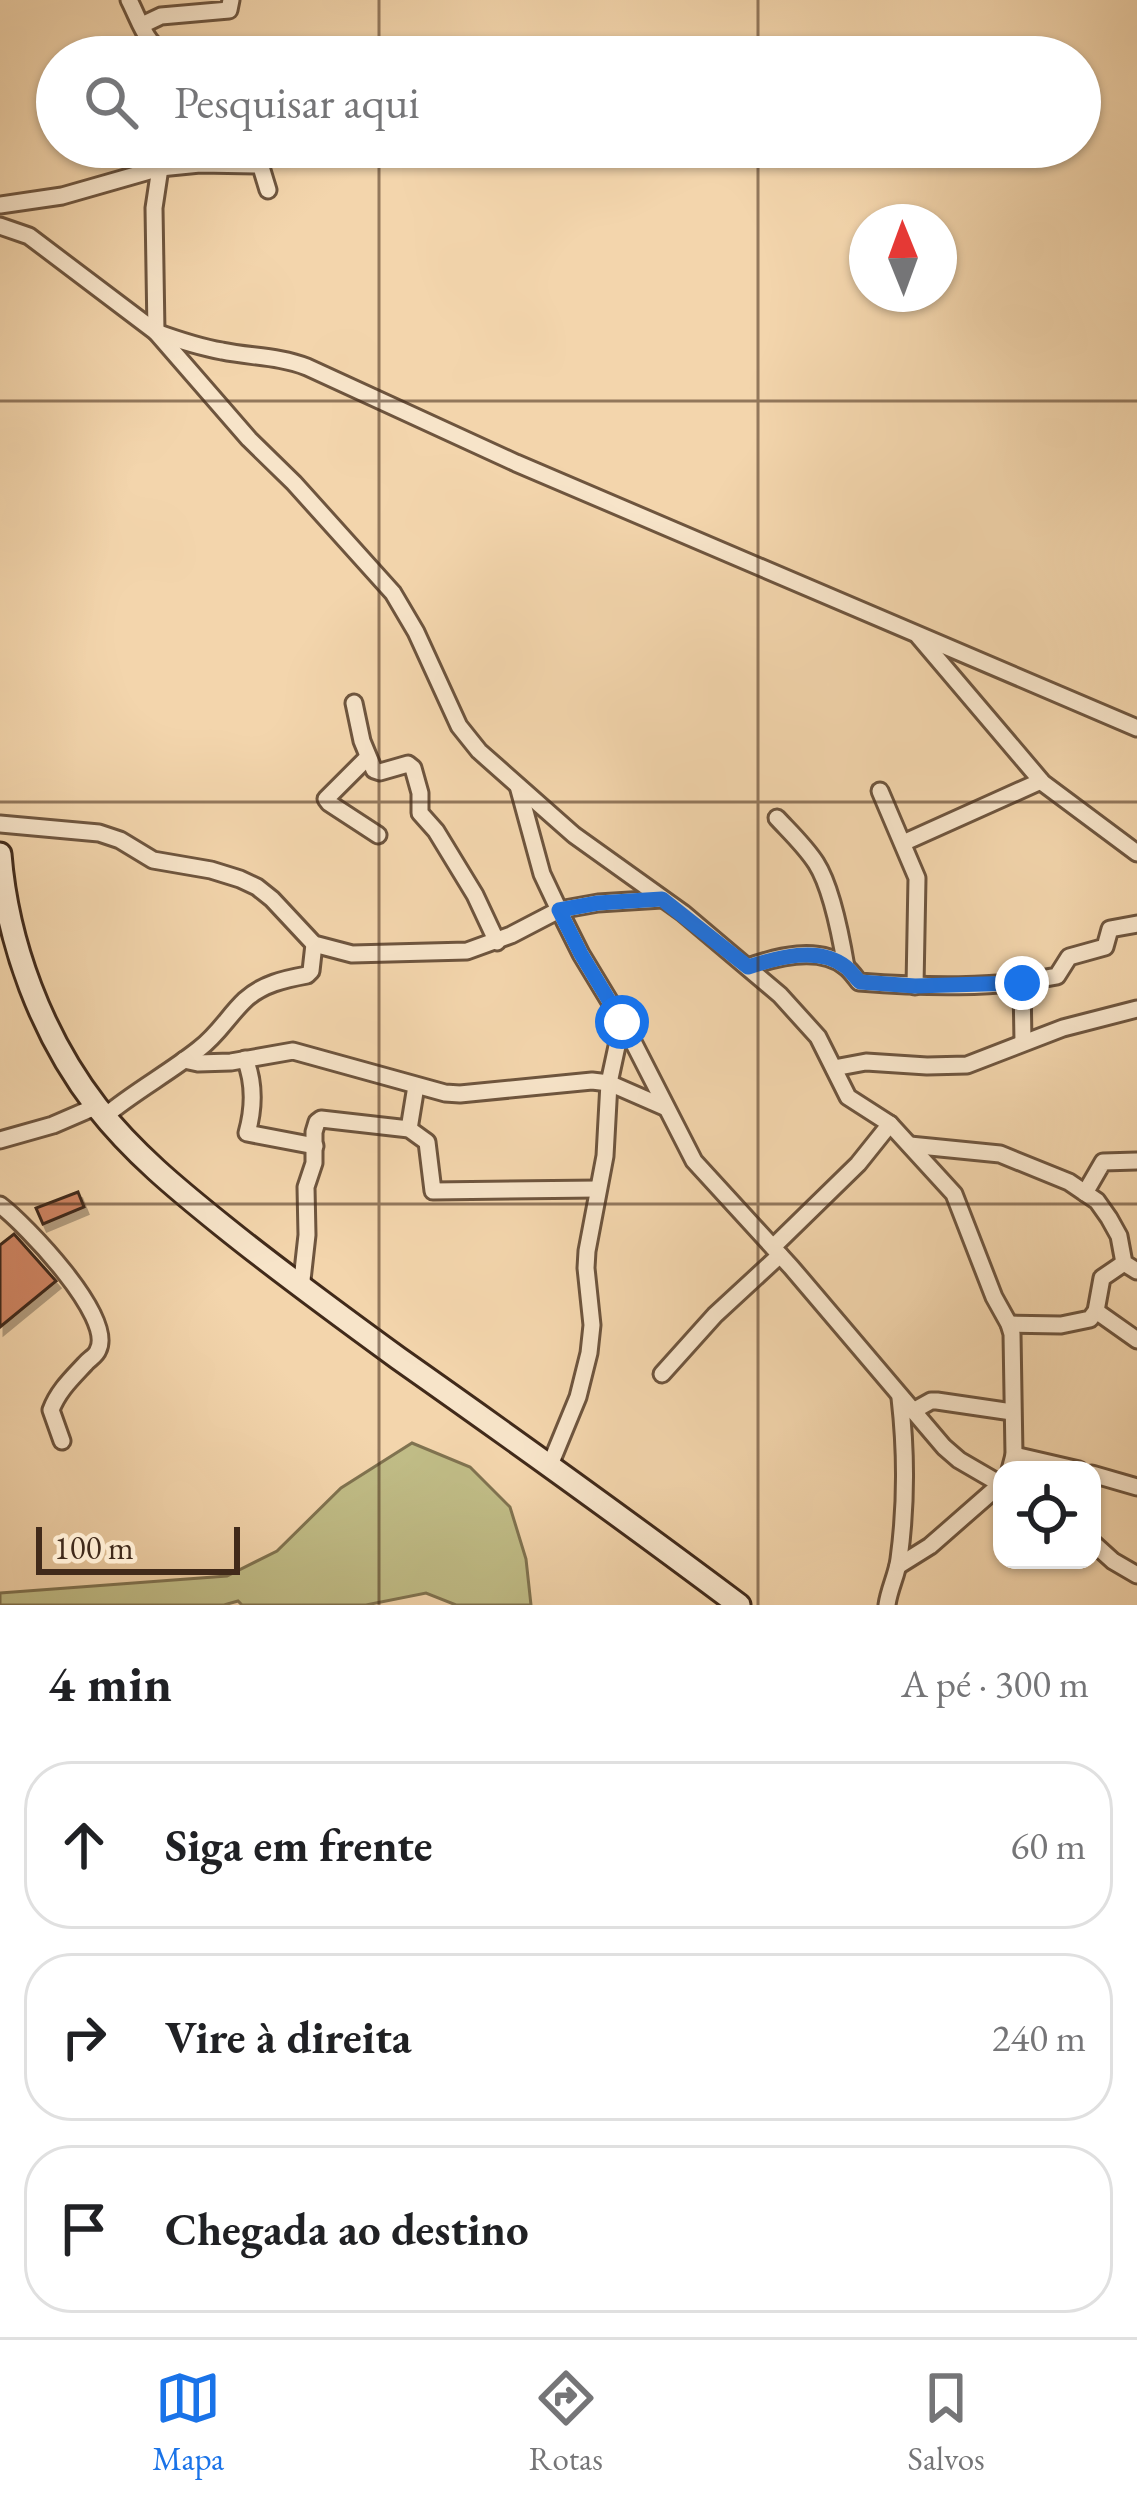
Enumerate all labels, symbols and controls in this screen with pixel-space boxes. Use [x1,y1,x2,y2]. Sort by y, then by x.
search box [36,36,1101,168]
icon: search [78,69,144,135]
text: Pesquisar aqui [174,73,420,131]
north arrow [849,204,957,312]
route end [995,956,1049,1010]
route start [595,995,649,1049]
map controls [993,1461,1101,1569]
button: locate [993,1461,1101,1569]
scale bar [36,1521,240,1574]
text: 100 m [54,1526,134,1569]
text: 4 min [48,1650,172,1716]
text: A pé · 300 m [901,1658,1089,1709]
icon: ahead [51,1812,117,1878]
text: Siga em frente [165,1816,433,1874]
text: 60 m [1010,1820,1086,1871]
icon: right [51,2004,117,2070]
text: Vire à direita [165,2008,412,2066]
text: 240 m [992,2012,1086,2063]
icon: arrive [51,2196,117,2262]
text: Chegada ao destino [165,2200,529,2258]
tab: Mapa [152,2365,224,2480]
tab: Rotas [529,2365,603,2480]
tab: Salvos [908,2365,985,2480]

